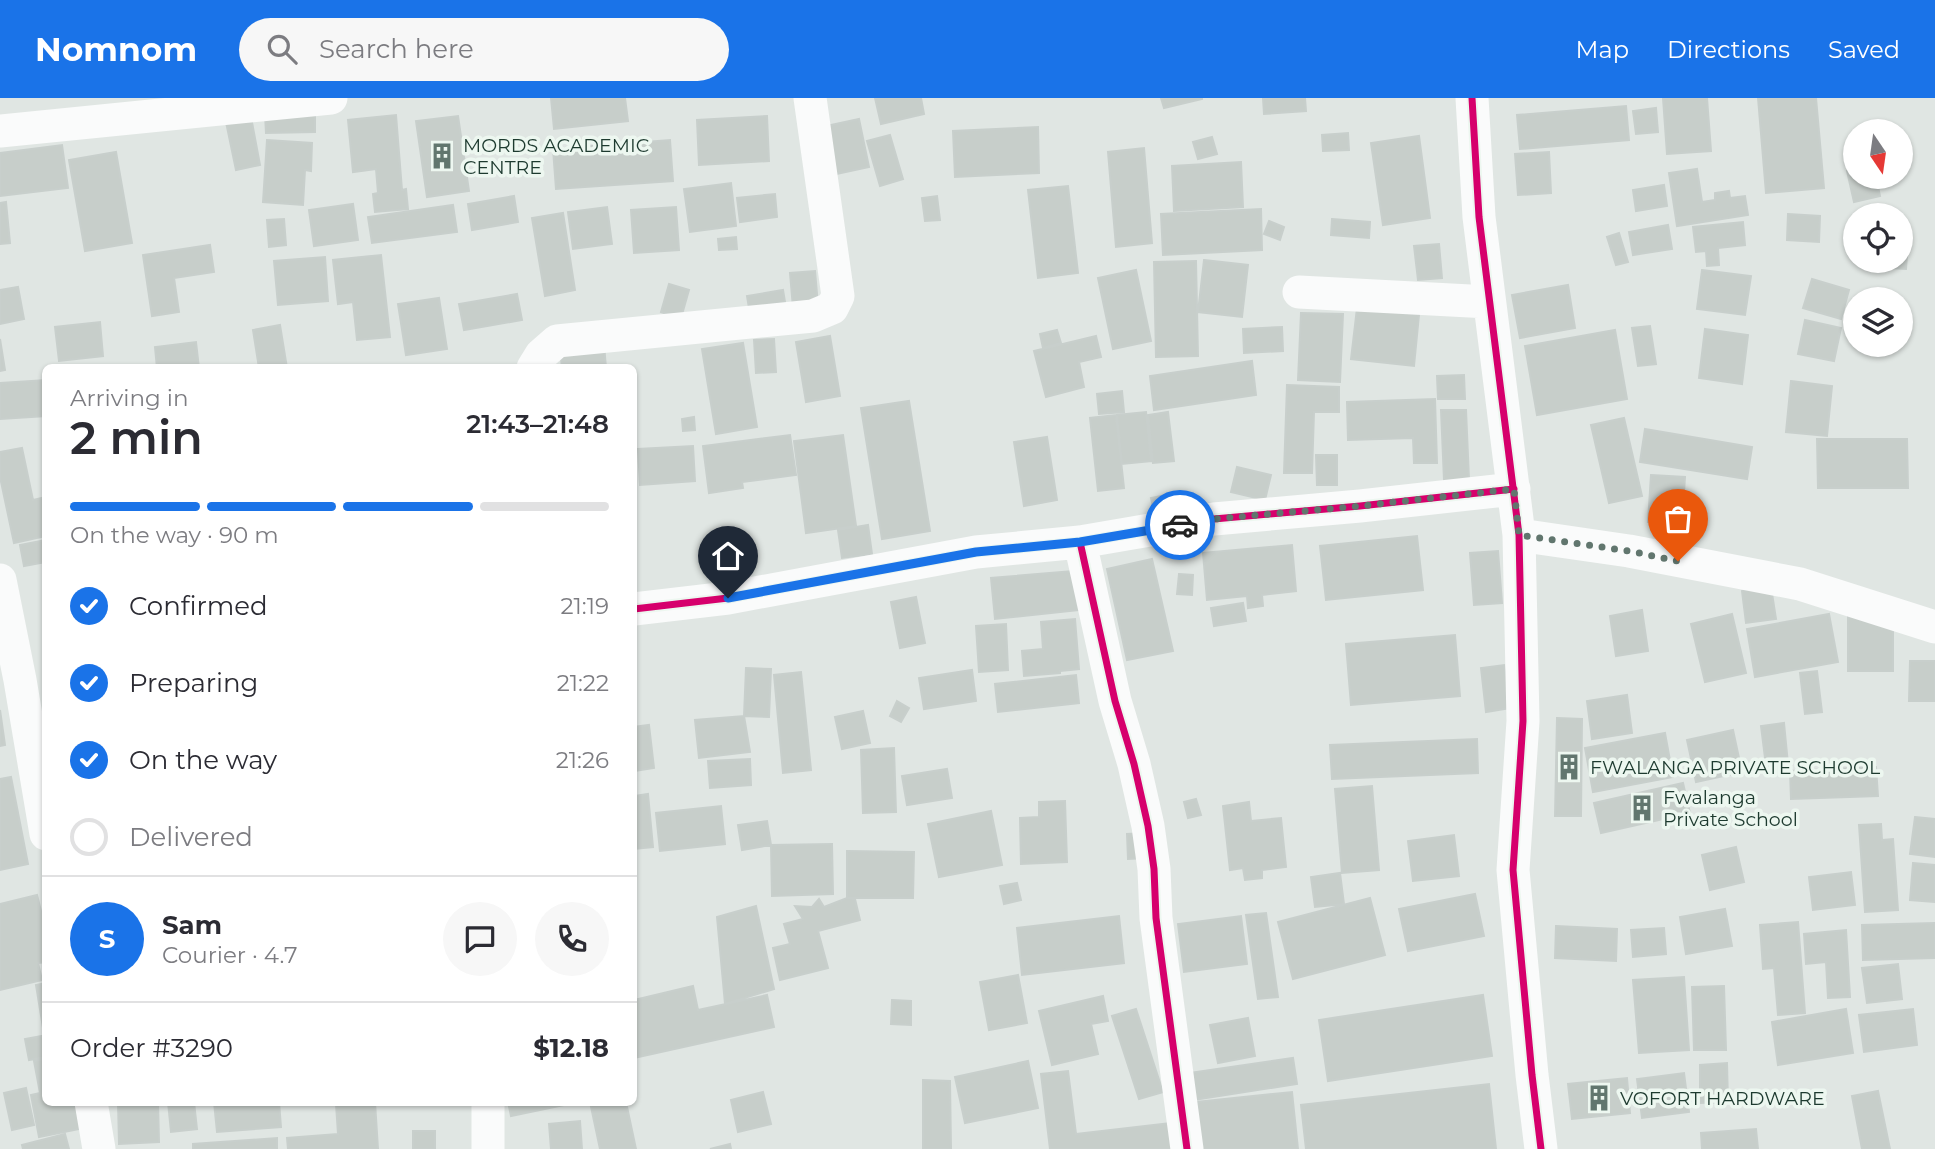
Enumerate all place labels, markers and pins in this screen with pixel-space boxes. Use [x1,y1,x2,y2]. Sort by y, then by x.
place label: MORDS ACADEMIC CENTRE [463,134,649,179]
building icon: MORDS ACADEMIC CENTRE [427,141,457,171]
pin [1648,489,1708,561]
pin [698,526,758,598]
building icon: FWALANGA PRIVATE SCHOOL [1554,752,1584,782]
place label: FWALANGA PRIVATE SCHOOL [1590,756,1881,779]
place label: Fwalanga Private School [1663,786,1798,831]
building icon: Fwalanga Private School [1627,793,1657,823]
building icon: VOFORT HARDWARE [1584,1083,1614,1113]
place label: VOFORT HARDWARE [1620,1087,1825,1110]

